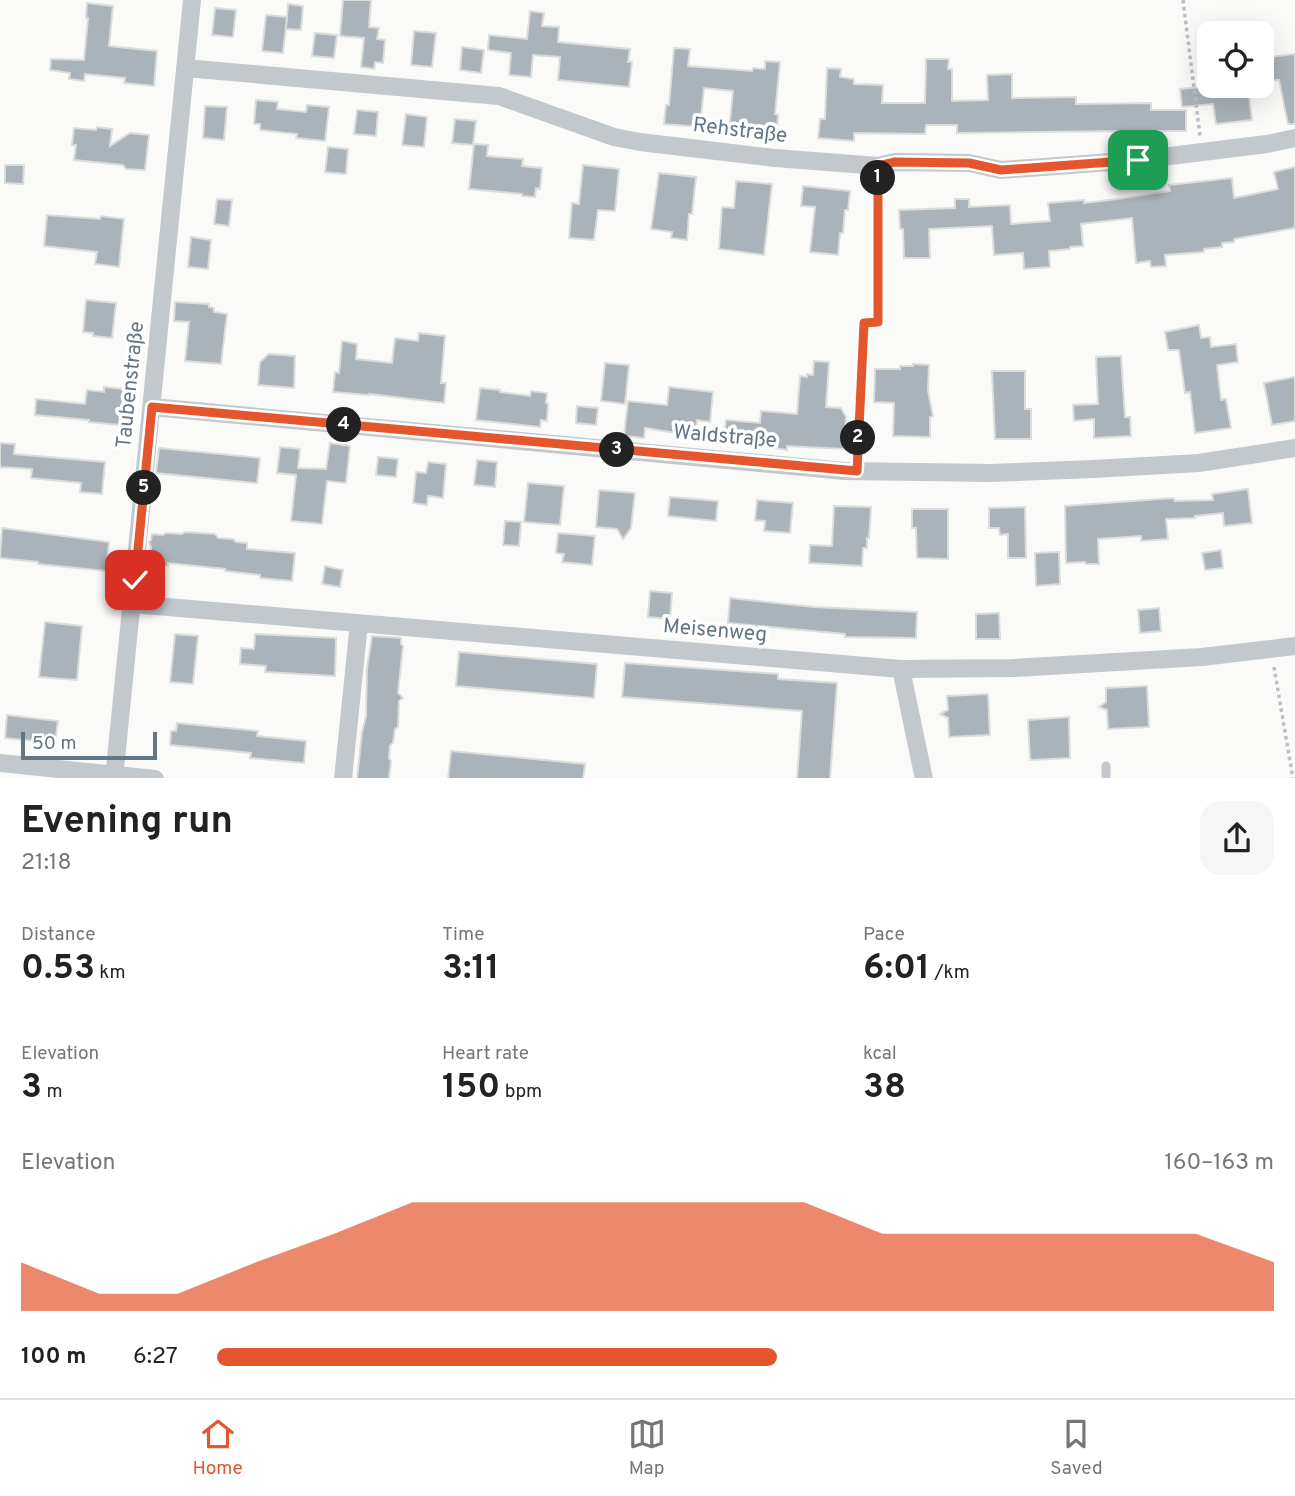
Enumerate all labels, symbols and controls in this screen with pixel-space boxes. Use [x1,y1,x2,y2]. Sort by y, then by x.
map controls [1197,21,1274,98]
button: locate [1197,21,1274,98]
street label: Rehstraße [691,112,789,150]
pin [1108,130,1168,190]
icon: arrive [1119,141,1157,179]
pin: 1 [860,160,896,196]
text: 1 [874,165,881,189]
street label: Taubenstraße [111,320,151,450]
pin: 4 [326,408,362,442]
text: 4 [337,412,350,436]
street label: Waldstraße [672,419,778,455]
pin: 2 [840,420,876,456]
text: 2 [852,425,863,449]
pin: 3 [600,433,634,468]
text: 3 [611,437,622,461]
pin: 5 [127,470,162,505]
text: 5 [138,475,149,499]
pin [105,550,165,610]
icon: check [116,561,154,599]
street label: Meisenweg [662,613,768,649]
scale bar [21,730,158,761]
text: 50 m [32,732,77,756]
text: Evening run [21,798,233,847]
button: share [1200,801,1274,875]
text: 21:18 [21,849,71,878]
text: Distance [21,923,96,947]
text: Time [442,923,485,947]
text: Pace [863,923,905,947]
text: 0.53 [21,947,95,991]
text: 3:11 [442,947,500,991]
text: 6:01 [863,947,930,991]
text: km [95,961,126,985]
text: /km [930,961,970,985]
text: Elevation [21,1042,99,1066]
text: Heart rate [442,1042,529,1066]
text: kcal [863,1042,897,1066]
text: 3 [21,1066,42,1110]
text: 150 [442,1066,500,1110]
text: 38 [863,1066,906,1110]
text: m [42,1080,63,1104]
text: bpm [500,1080,542,1104]
text: Elevation [21,1149,116,1178]
text: 160–163 m [1164,1149,1274,1178]
text: 100 m [21,1343,86,1372]
text: 6:27 [133,1343,178,1372]
tab: Home [192,1415,243,1481]
tab: Map [628,1415,666,1481]
tab: Saved [1050,1415,1103,1481]

